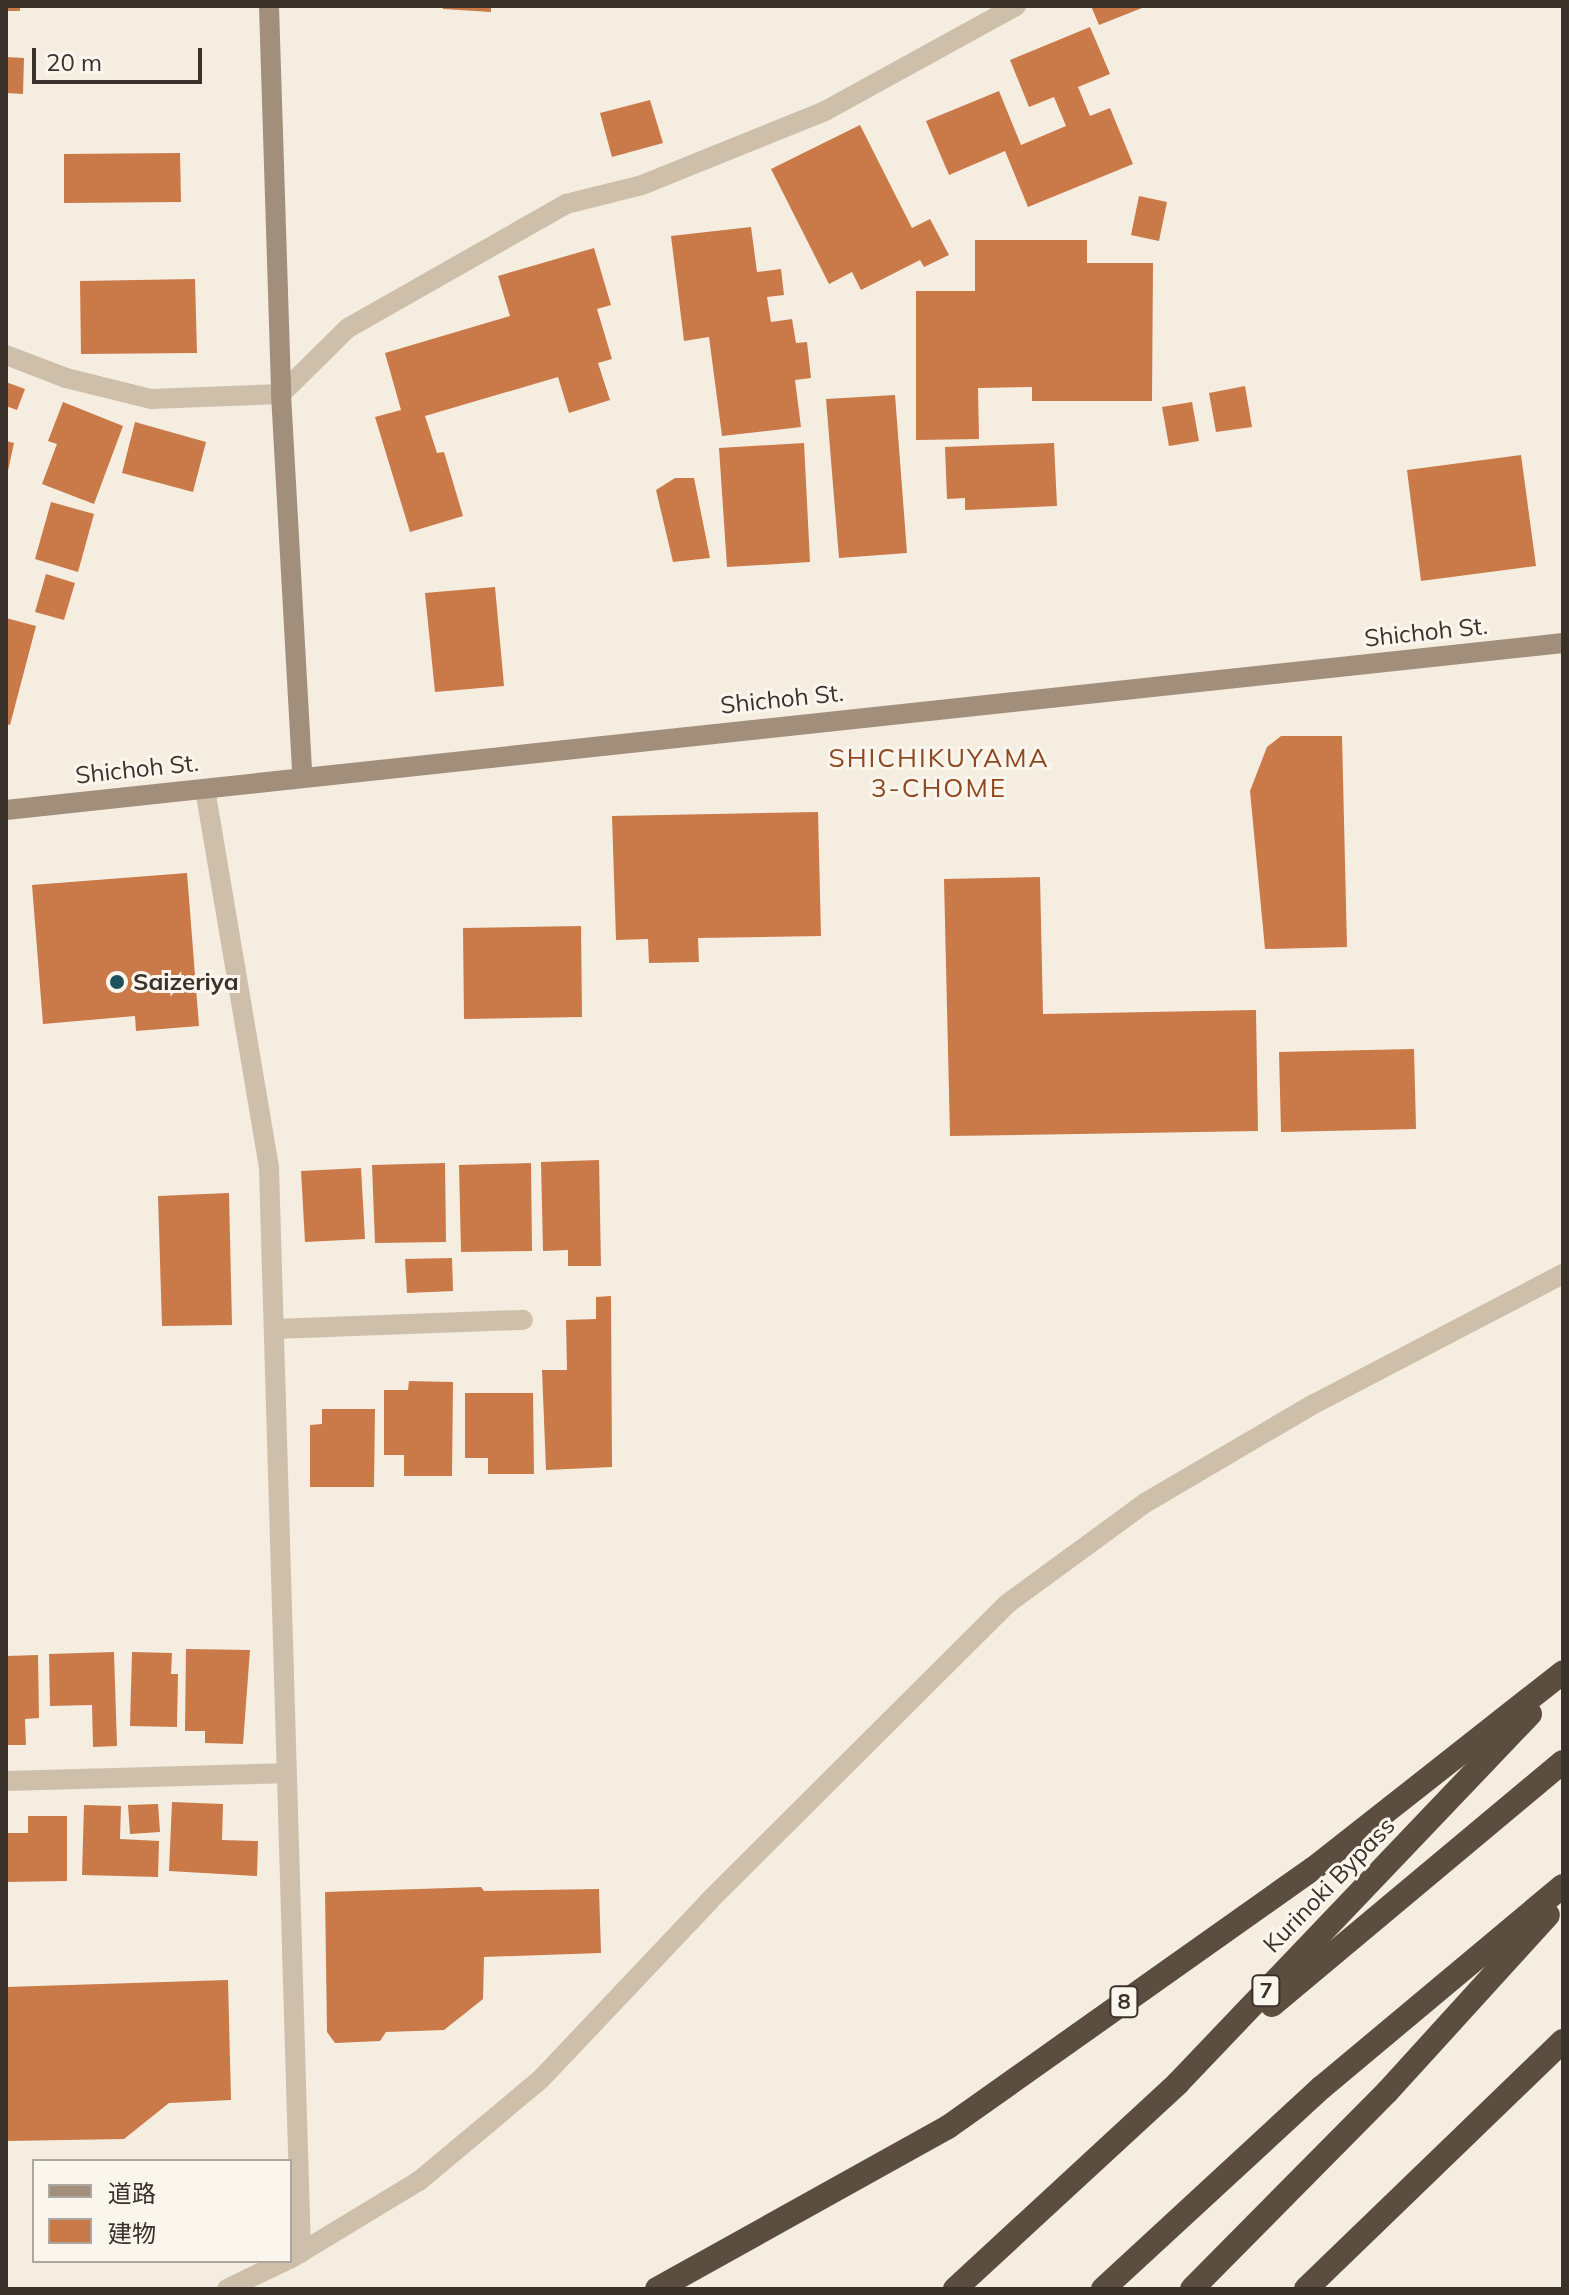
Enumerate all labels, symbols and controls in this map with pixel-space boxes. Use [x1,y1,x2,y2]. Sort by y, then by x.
scale bar [36,32,206,82]
text: 20 m [46,47,102,77]
street label: Shichoh St. [1363,611,1489,653]
street label: Shichoh St. [719,678,845,720]
district label: SHICHIKUYAMA 3-CHOME [828,742,1050,804]
street label: Shichoh St. [74,748,200,790]
place label: Saizeriya [133,968,239,996]
marker: Saizeriya [108,973,126,991]
street label: Kurinoki Bypass [1257,1811,1401,1959]
road number: 7 [1250,1973,1282,2009]
road number: 8 [1108,1984,1140,2020]
legend [32,2159,292,2263]
text: 道路 [108,2178,156,2208]
text: 建物 [108,2218,156,2248]

